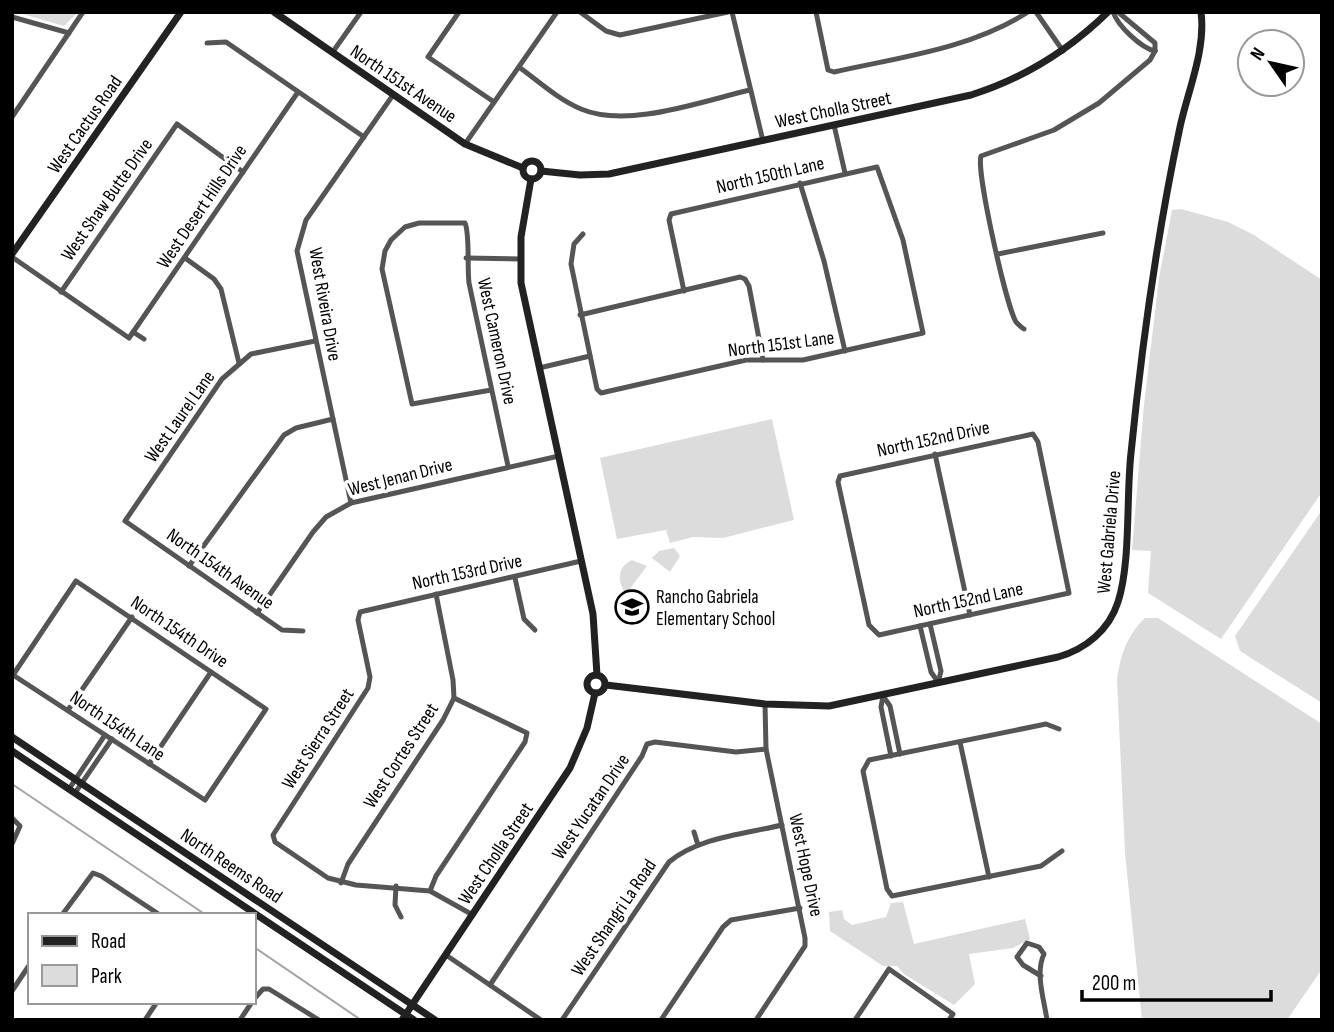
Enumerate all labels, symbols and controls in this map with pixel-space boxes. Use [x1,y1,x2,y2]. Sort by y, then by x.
north arrow [1236,28,1306,98]
street label: North 151st Avenue [346,40,461,128]
text: N [1246,44,1271,65]
street label: West Cactus Road [43,71,127,178]
street label: West Cholla Street [773,87,894,134]
street label: West Shaw Butte Drive [56,134,158,265]
street label: West Desert Hills Drive [152,140,252,273]
street label: North 150th Lane [714,152,827,199]
street label: West Riveira Drive [303,246,346,363]
street label: West Cameron Drive [472,276,521,407]
street label: North 151st Lane [727,327,836,362]
street label: West Laurel Lane [140,366,220,467]
street label: North 152nd Drive [875,416,992,463]
street label: West Jenan Drive [346,453,455,502]
street label: West Gabriela Drive [1093,470,1126,595]
street label: North 154th Avenue [162,524,278,615]
street label: North 153rd Drive [410,550,524,595]
street label: North 152nd Lane [911,578,1025,623]
place label: Rancho Gabriela Elementary School [656,586,775,631]
school or university icon: Rancho Gabriela Elementary School [613,588,651,626]
street label: North 154th Drive [126,591,232,673]
street label: West Sierra Street [277,684,360,794]
street label: North 154th Lane [65,686,169,766]
street label: West Cortes Street [359,699,444,813]
street label: West Yucatan Drive [547,750,635,864]
street label: West Cholla Street [454,798,539,909]
street label: West Hope Drive [783,812,828,919]
street label: North Reems Road [176,824,286,909]
street label: West Shangri La Road [567,855,662,981]
legend [28,913,256,1004]
text: Road [91,929,126,954]
scale bar [1082,958,1271,1002]
text: Park [91,964,122,989]
text: 200 m [1092,971,1136,996]

